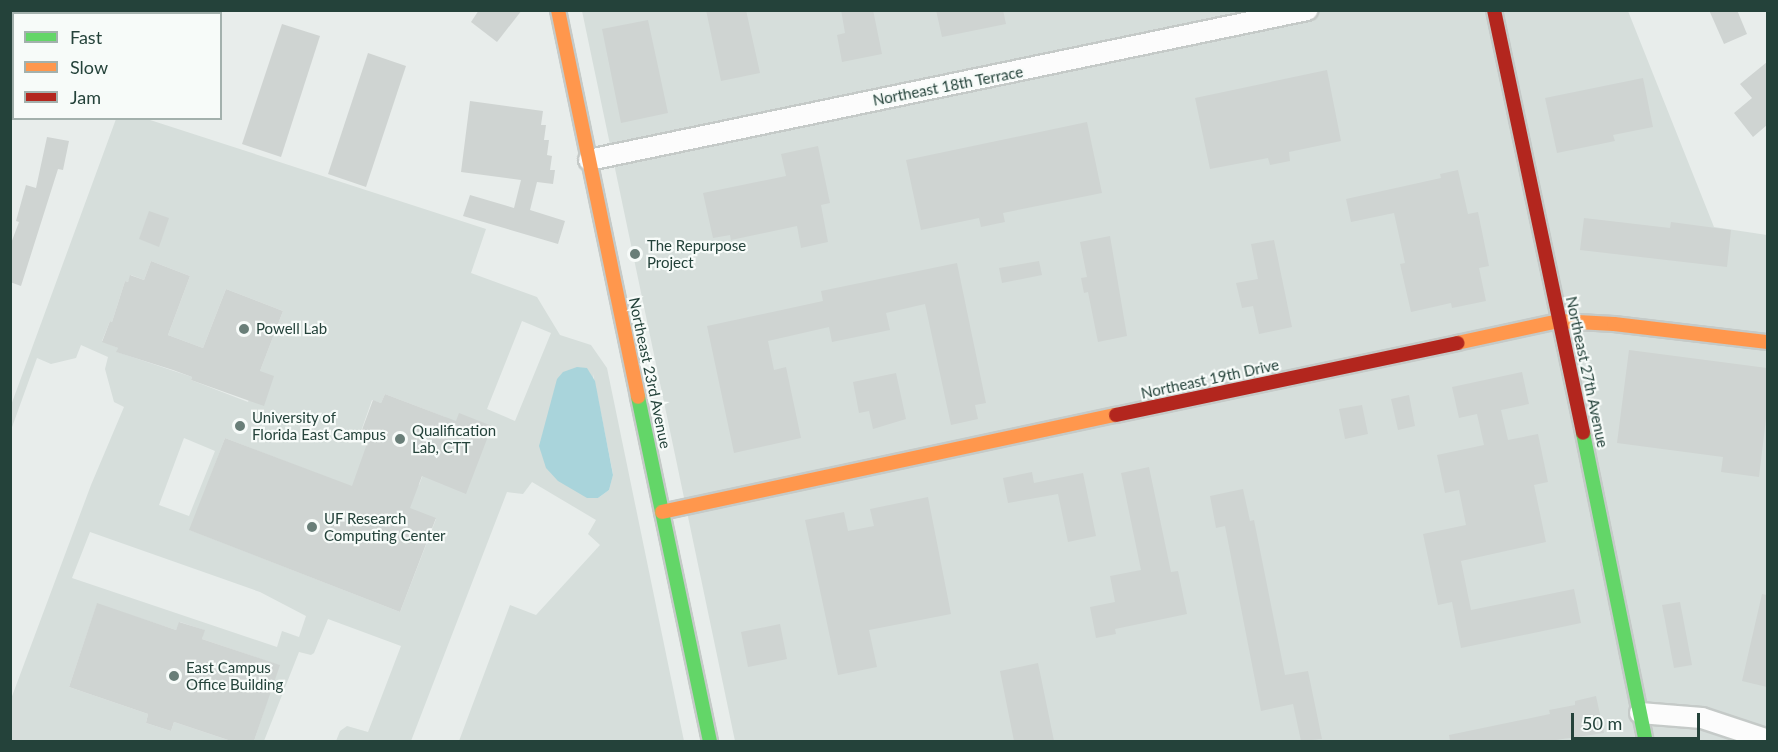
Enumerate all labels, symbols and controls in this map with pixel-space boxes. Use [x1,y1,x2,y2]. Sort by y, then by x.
legend [12,12,222,120]
text: Fast [70,26,102,48]
text: Slow [70,56,108,78]
street label: Northeast 18th Terrace [871,63,1025,109]
text: Jam [70,86,101,108]
place label: The Repurpose Project [647,236,746,271]
marker: The Repurpose Project [628,247,642,261]
street label: Northeast 27th Avenue [1562,294,1612,450]
street label: Northeast 23rd Avenue [625,296,675,450]
place label: Powell Lab [256,320,327,338]
marker: Powell Lab [237,322,251,336]
street label: Northeast 19th Drive [1139,356,1281,402]
place label: University of Florida East Campus [252,408,386,443]
marker: University of Florida East Campus [233,419,247,433]
place label: Qualification Lab, CTT [412,421,496,456]
marker: Qualification Lab, CTT [393,432,407,446]
place label: UF Research Computing Center [324,509,446,544]
marker: UF Research Computing Center [305,520,319,534]
place label: East Campus Office Building [186,658,283,693]
marker: East Campus Office Building [167,669,181,683]
scale bar [1574,701,1703,739]
text: 50 m [1582,712,1622,734]

